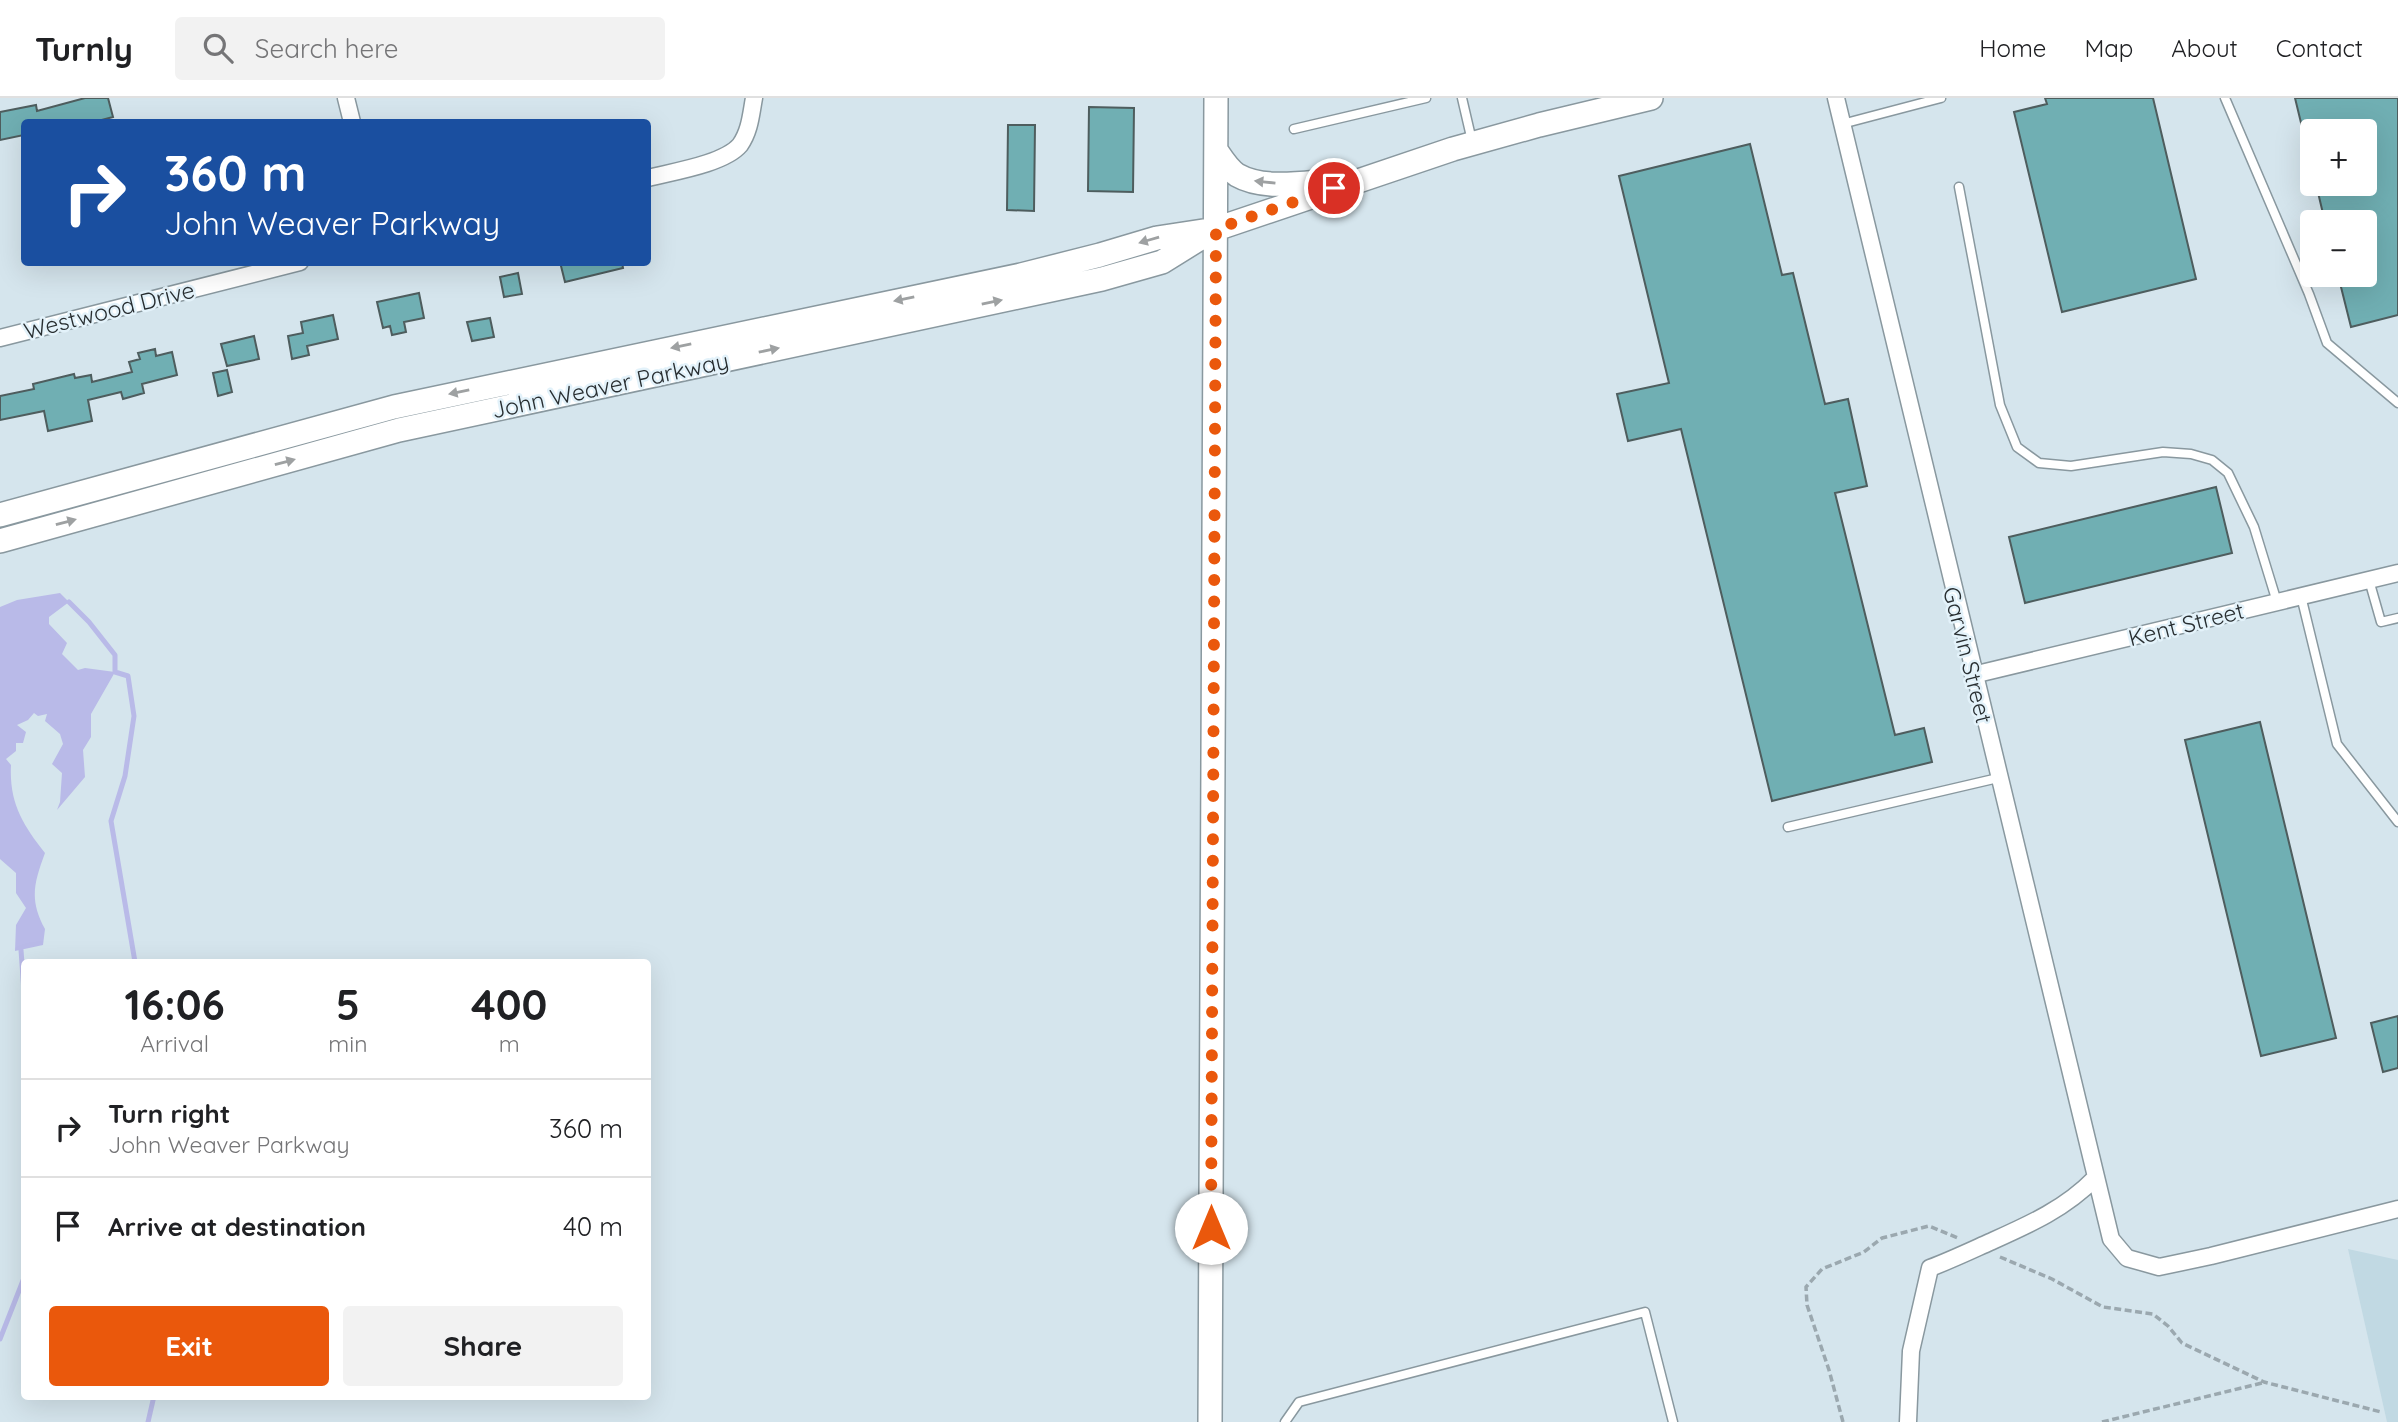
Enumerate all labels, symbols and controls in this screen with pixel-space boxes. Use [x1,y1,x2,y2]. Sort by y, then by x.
search box [175,17,665,80]
text: Turnly [35,28,133,69]
icon: search [199,29,237,67]
text: Search here [255,32,398,65]
text: Home [1979,33,2046,63]
text: Map [2084,33,2133,63]
text: About [2171,33,2238,63]
text: Contact [2276,33,2363,63]
map controls [2300,119,2377,287]
button: + [2300,119,2377,196]
text: 360 m [164,142,306,203]
icon: right [49,147,140,238]
pin [1304,158,1364,218]
icon: arrive [1315,169,1353,207]
one-way arrow [1254,176,1276,187]
text: John Weaver Parkway [164,203,500,243]
button: − [2300,210,2377,287]
one-way arrow [1138,236,1159,246]
street label: Westwood Drive [21,275,197,345]
one-way arrow [893,294,915,305]
one-way arrow [981,297,1003,308]
one-way arrow [670,340,692,351]
one-way arrow [758,345,780,356]
street label: John Weaver Parkway [489,346,731,424]
one-way arrow [448,387,470,398]
one-way arrow [274,456,296,467]
one-way arrow [56,517,77,527]
street label: Garvin Street [1937,584,1999,727]
street label: Kent Street [2125,596,2247,652]
text: 16:06 [125,978,225,1031]
text: 5 [336,978,360,1031]
text: 400 [471,978,547,1031]
text: Arrival [140,1029,209,1058]
text: min [328,1029,367,1058]
text: m [499,1029,520,1058]
text: Turn right [108,1097,230,1130]
icon: right [49,1109,87,1147]
text: 360 m [549,1112,623,1145]
text: John Weaver Parkway [108,1130,350,1159]
position arrow [1174,1191,1248,1265]
icon: arrive [49,1207,87,1245]
text: Arrive at destination [108,1210,366,1243]
text: 40 m [563,1210,623,1243]
button: Exit [49,1306,329,1386]
button: Share [343,1306,623,1386]

